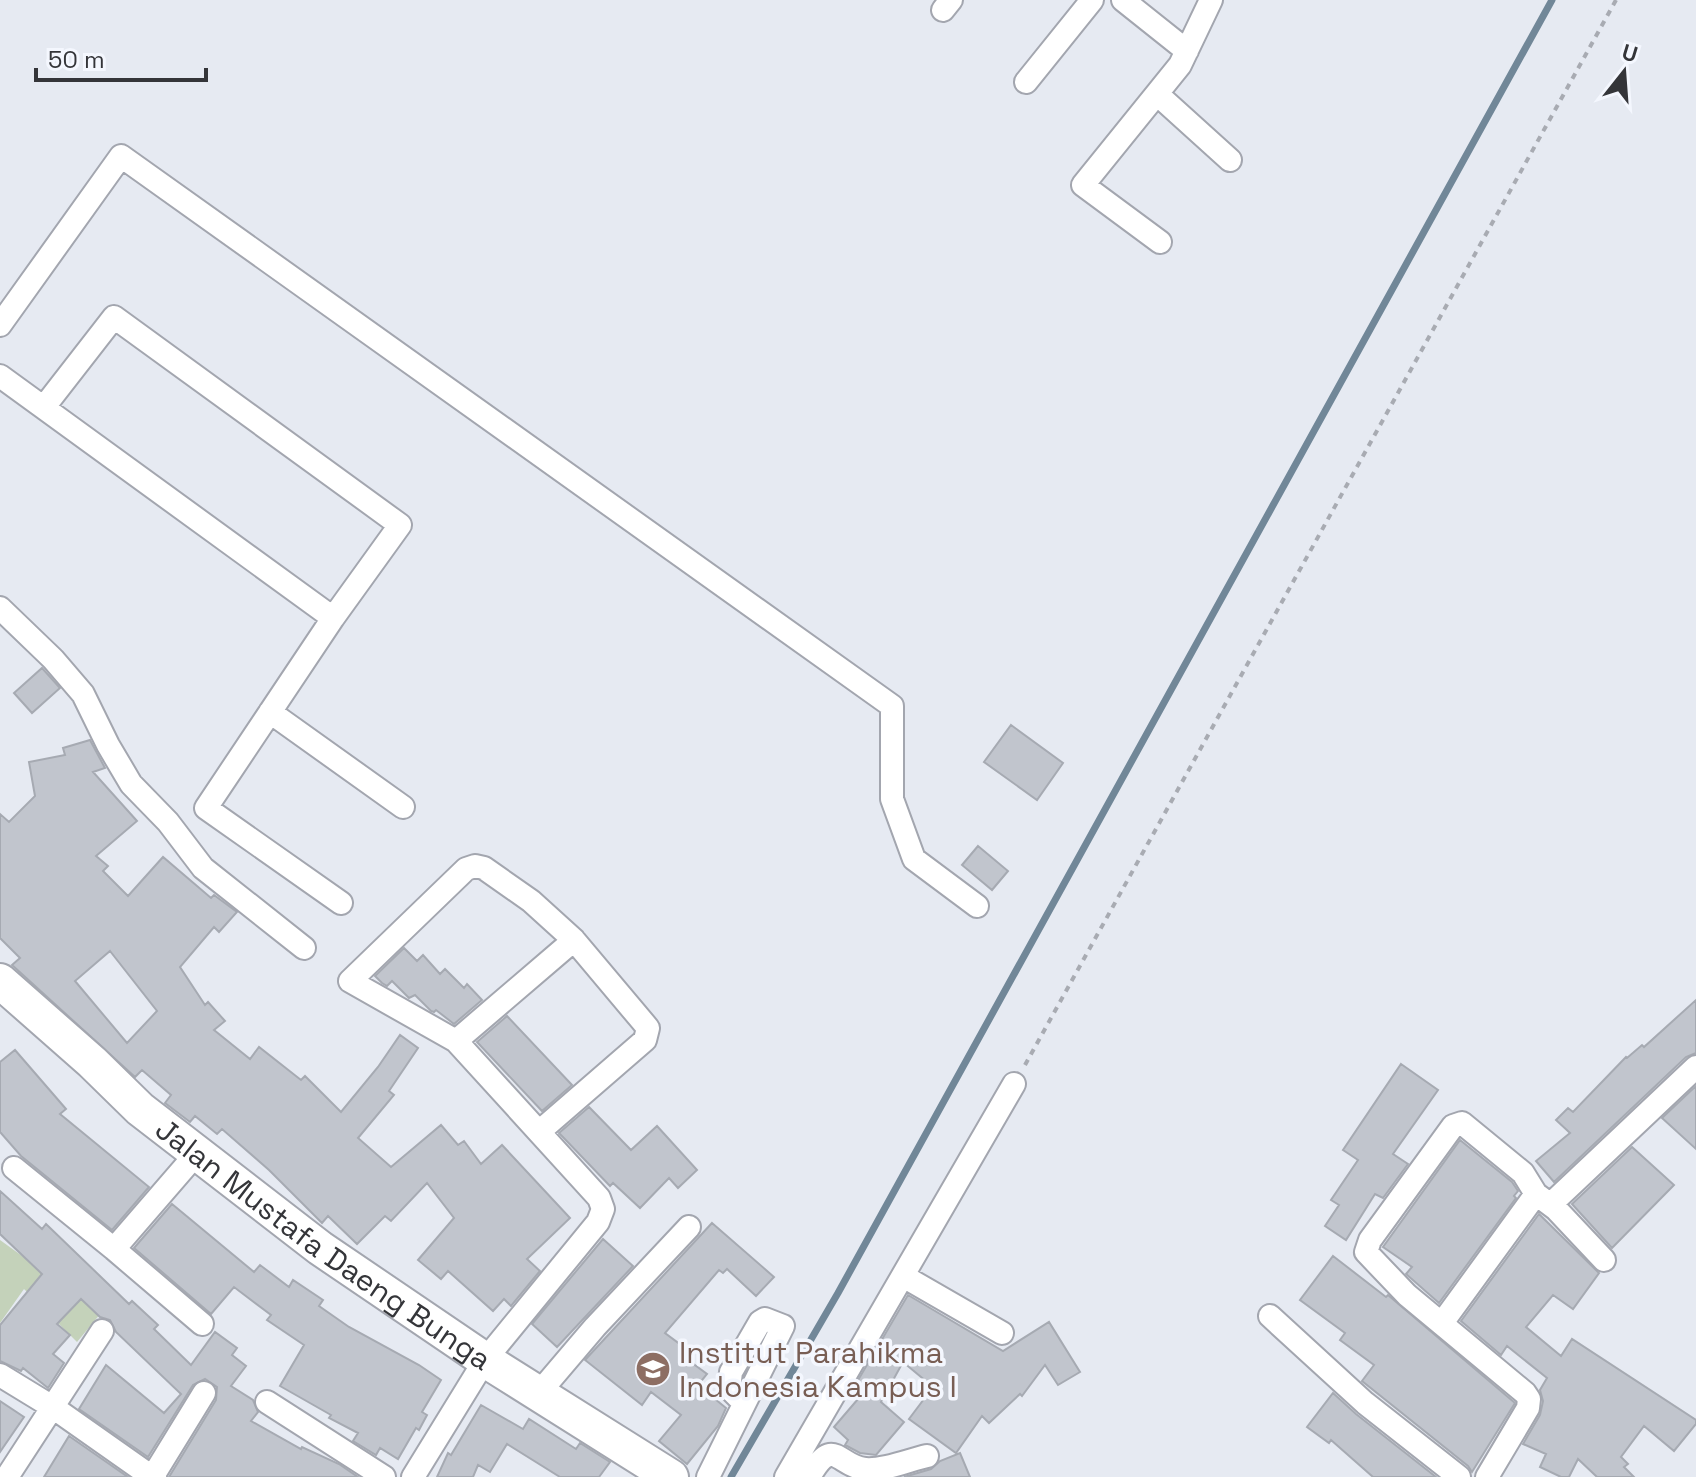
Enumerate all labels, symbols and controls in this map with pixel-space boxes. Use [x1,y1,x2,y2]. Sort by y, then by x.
scale bar [36,32,206,82]
north arrow [1584,32,1664,112]
text: U [1619,37,1641,68]
text: 50 m [48,44,105,75]
street label: Jalan Mustafa Daeng Bunga [148,1109,500,1379]
place label: Institut Parahikma Indonesia Kampus I [679,1333,957,1406]
school or university icon: Institut Parahikma Indonesia Kampus I [634,1350,672,1388]

